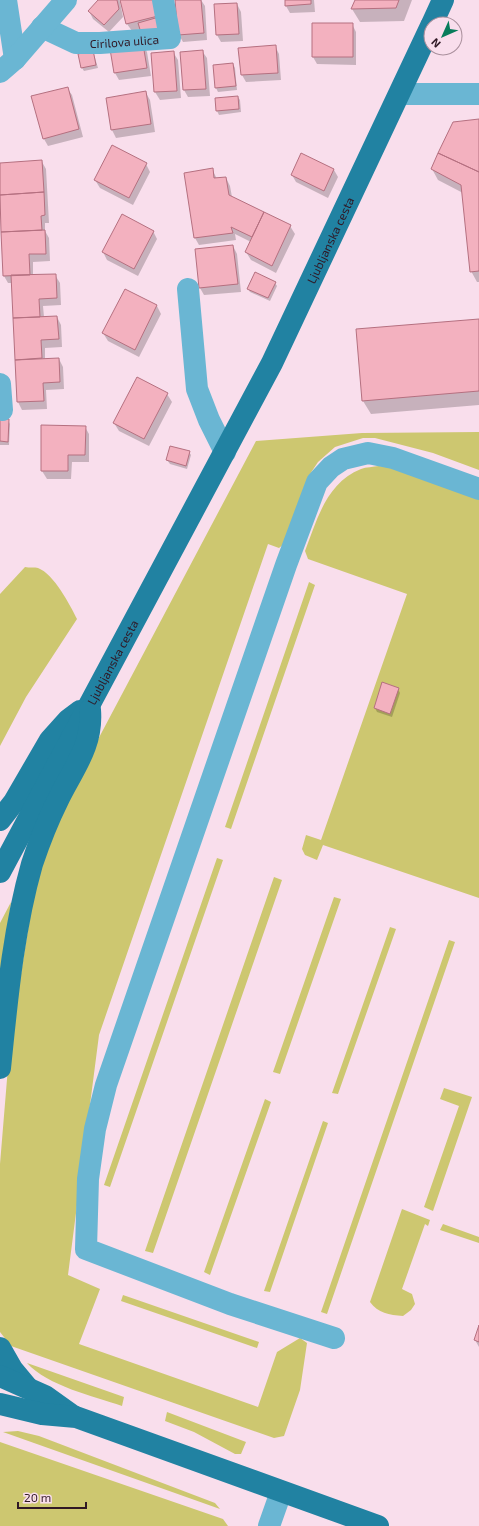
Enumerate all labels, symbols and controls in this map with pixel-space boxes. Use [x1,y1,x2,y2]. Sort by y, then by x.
north arrow [423,16,463,56]
street label: Cirilova ulica [90,32,159,50]
text: N [428,36,443,51]
street label: Ljubljanska cesta [304,195,356,286]
street label: Ljubljanska cesta [84,617,141,707]
scale bar [18,1484,86,1510]
text: 20 m [24,1490,51,1504]

